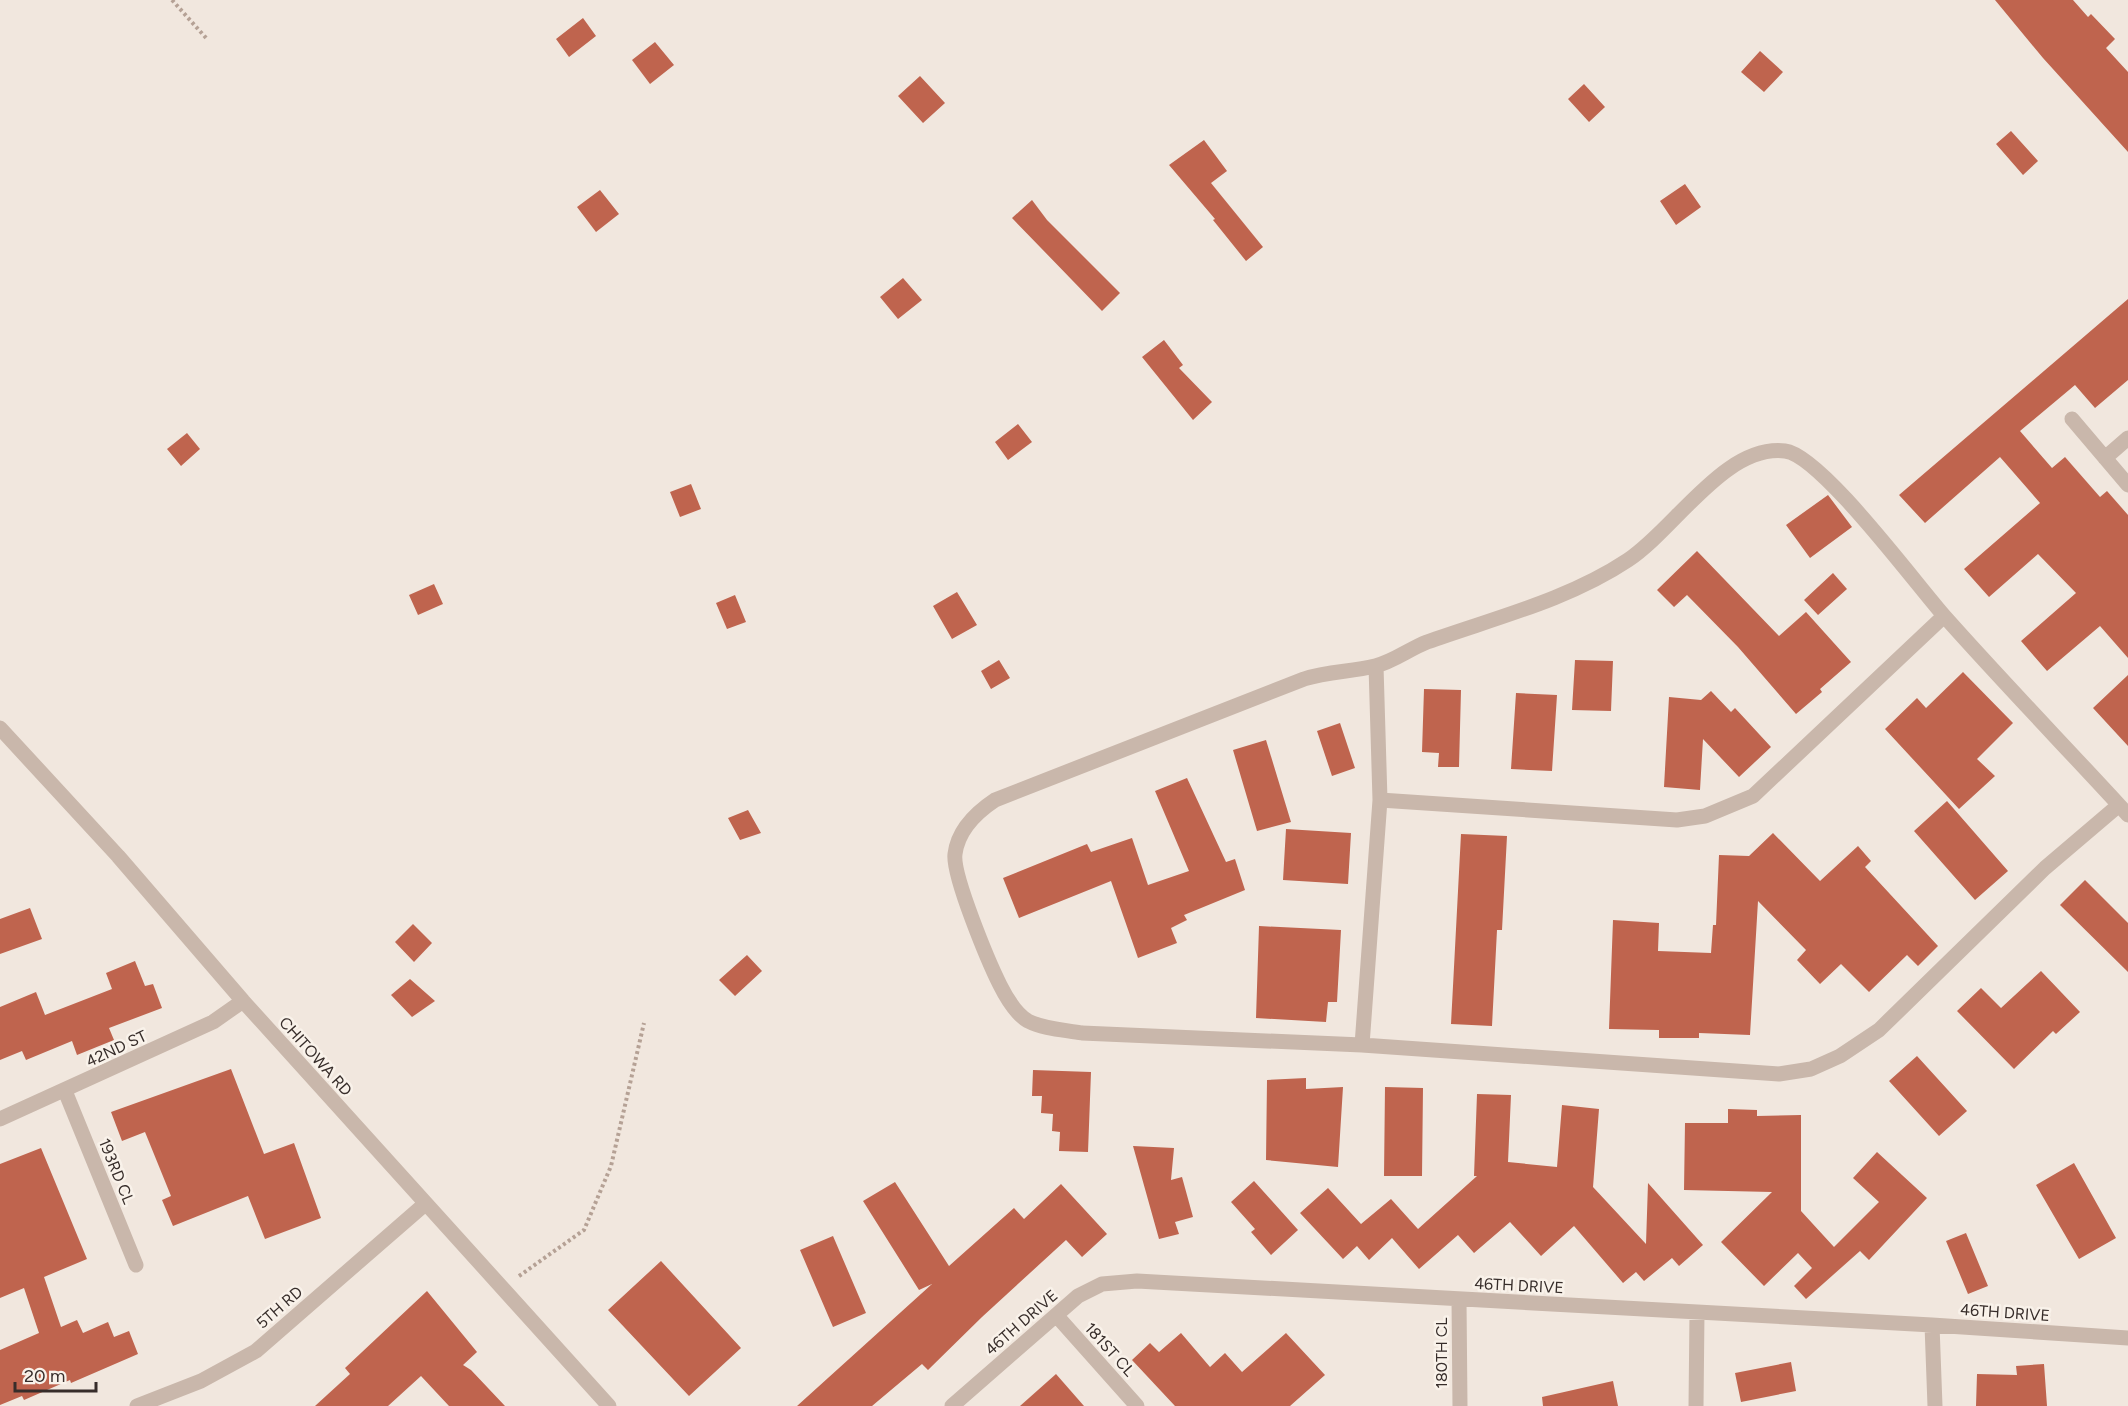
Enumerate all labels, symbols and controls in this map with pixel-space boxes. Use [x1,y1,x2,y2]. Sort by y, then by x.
street label: CHITOWA RD [275,1013,356,1100]
street label: 42ND ST [83,1026,150,1071]
street label: 193RD CL [95,1136,139,1207]
street label: 46TH DRIVE [1474,1274,1564,1297]
street label: 5TH RD [252,1282,306,1333]
street label: 46TH DRIVE [981,1286,1061,1359]
street label: 46TH DRIVE [1960,1300,2050,1325]
street label: 180TH CL [1432,1317,1451,1389]
street label: 181ST CL [1081,1319,1139,1381]
scale bar [15,1355,96,1393]
text: 20 m [24,1365,65,1387]

